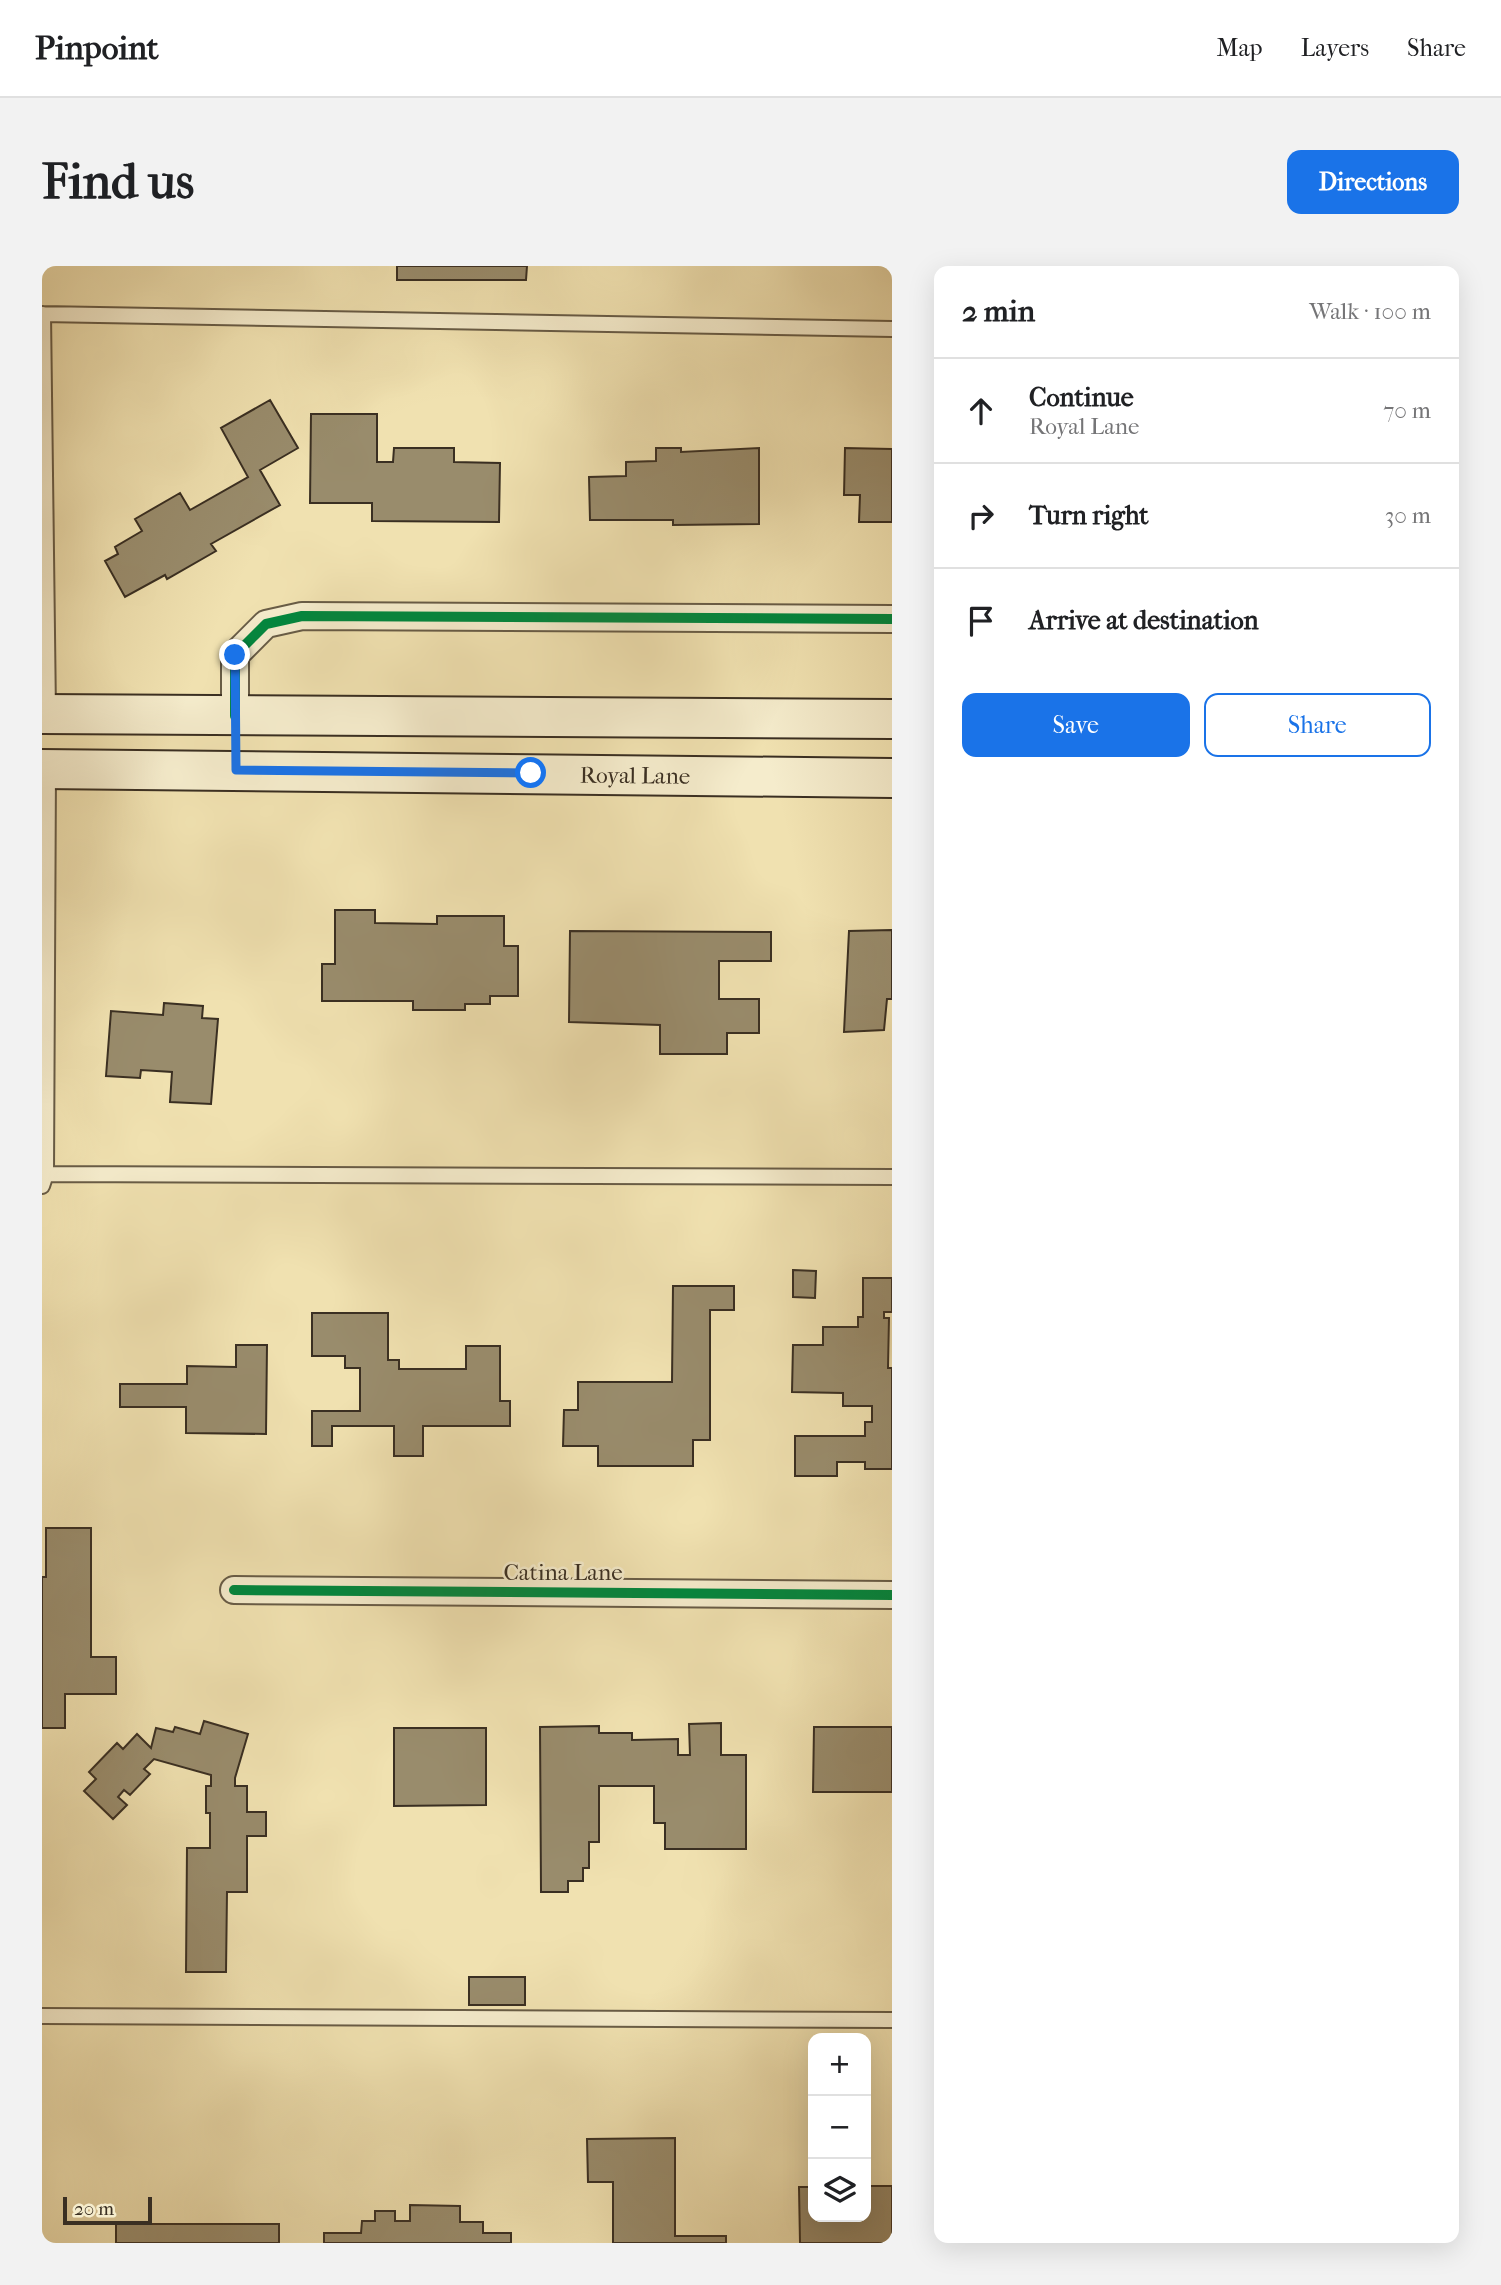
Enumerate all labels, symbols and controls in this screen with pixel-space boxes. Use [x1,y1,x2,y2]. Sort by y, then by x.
text: Pinpoint [35,29,159,68]
text: Map [1217,34,1263,62]
text: Layers [1301,34,1369,62]
text: Share [1407,34,1466,62]
button: Directions [1287,150,1459,214]
text: Find us [42,153,194,211]
text: 2 min [962,294,1035,329]
text: Walk · 100 m [1309,298,1431,325]
text: Continue [1029,382,1134,413]
icon: ahead [962,392,1000,430]
text: 70 m [1383,397,1431,424]
text: Royal Lane [1029,413,1139,440]
icon: right [962,497,1000,535]
text: Turn right [1029,500,1149,531]
text: 30 m [1385,502,1431,529]
icon: arrive [962,602,1000,640]
text: Arrive at destination [1029,605,1259,636]
route end [219,639,250,670]
button: Save [962,693,1190,757]
button: Share [1204,693,1431,757]
route start [515,757,546,788]
street label: Royal Lane [580,761,690,789]
street label: Catina Lane [503,1559,623,1586]
map controls [808,2033,871,2222]
button: + [808,2033,871,2096]
button: − [808,2096,871,2159]
button: layers [808,2159,871,2222]
scale bar [63,2194,152,2226]
text: 20 m [74,2198,114,2220]

